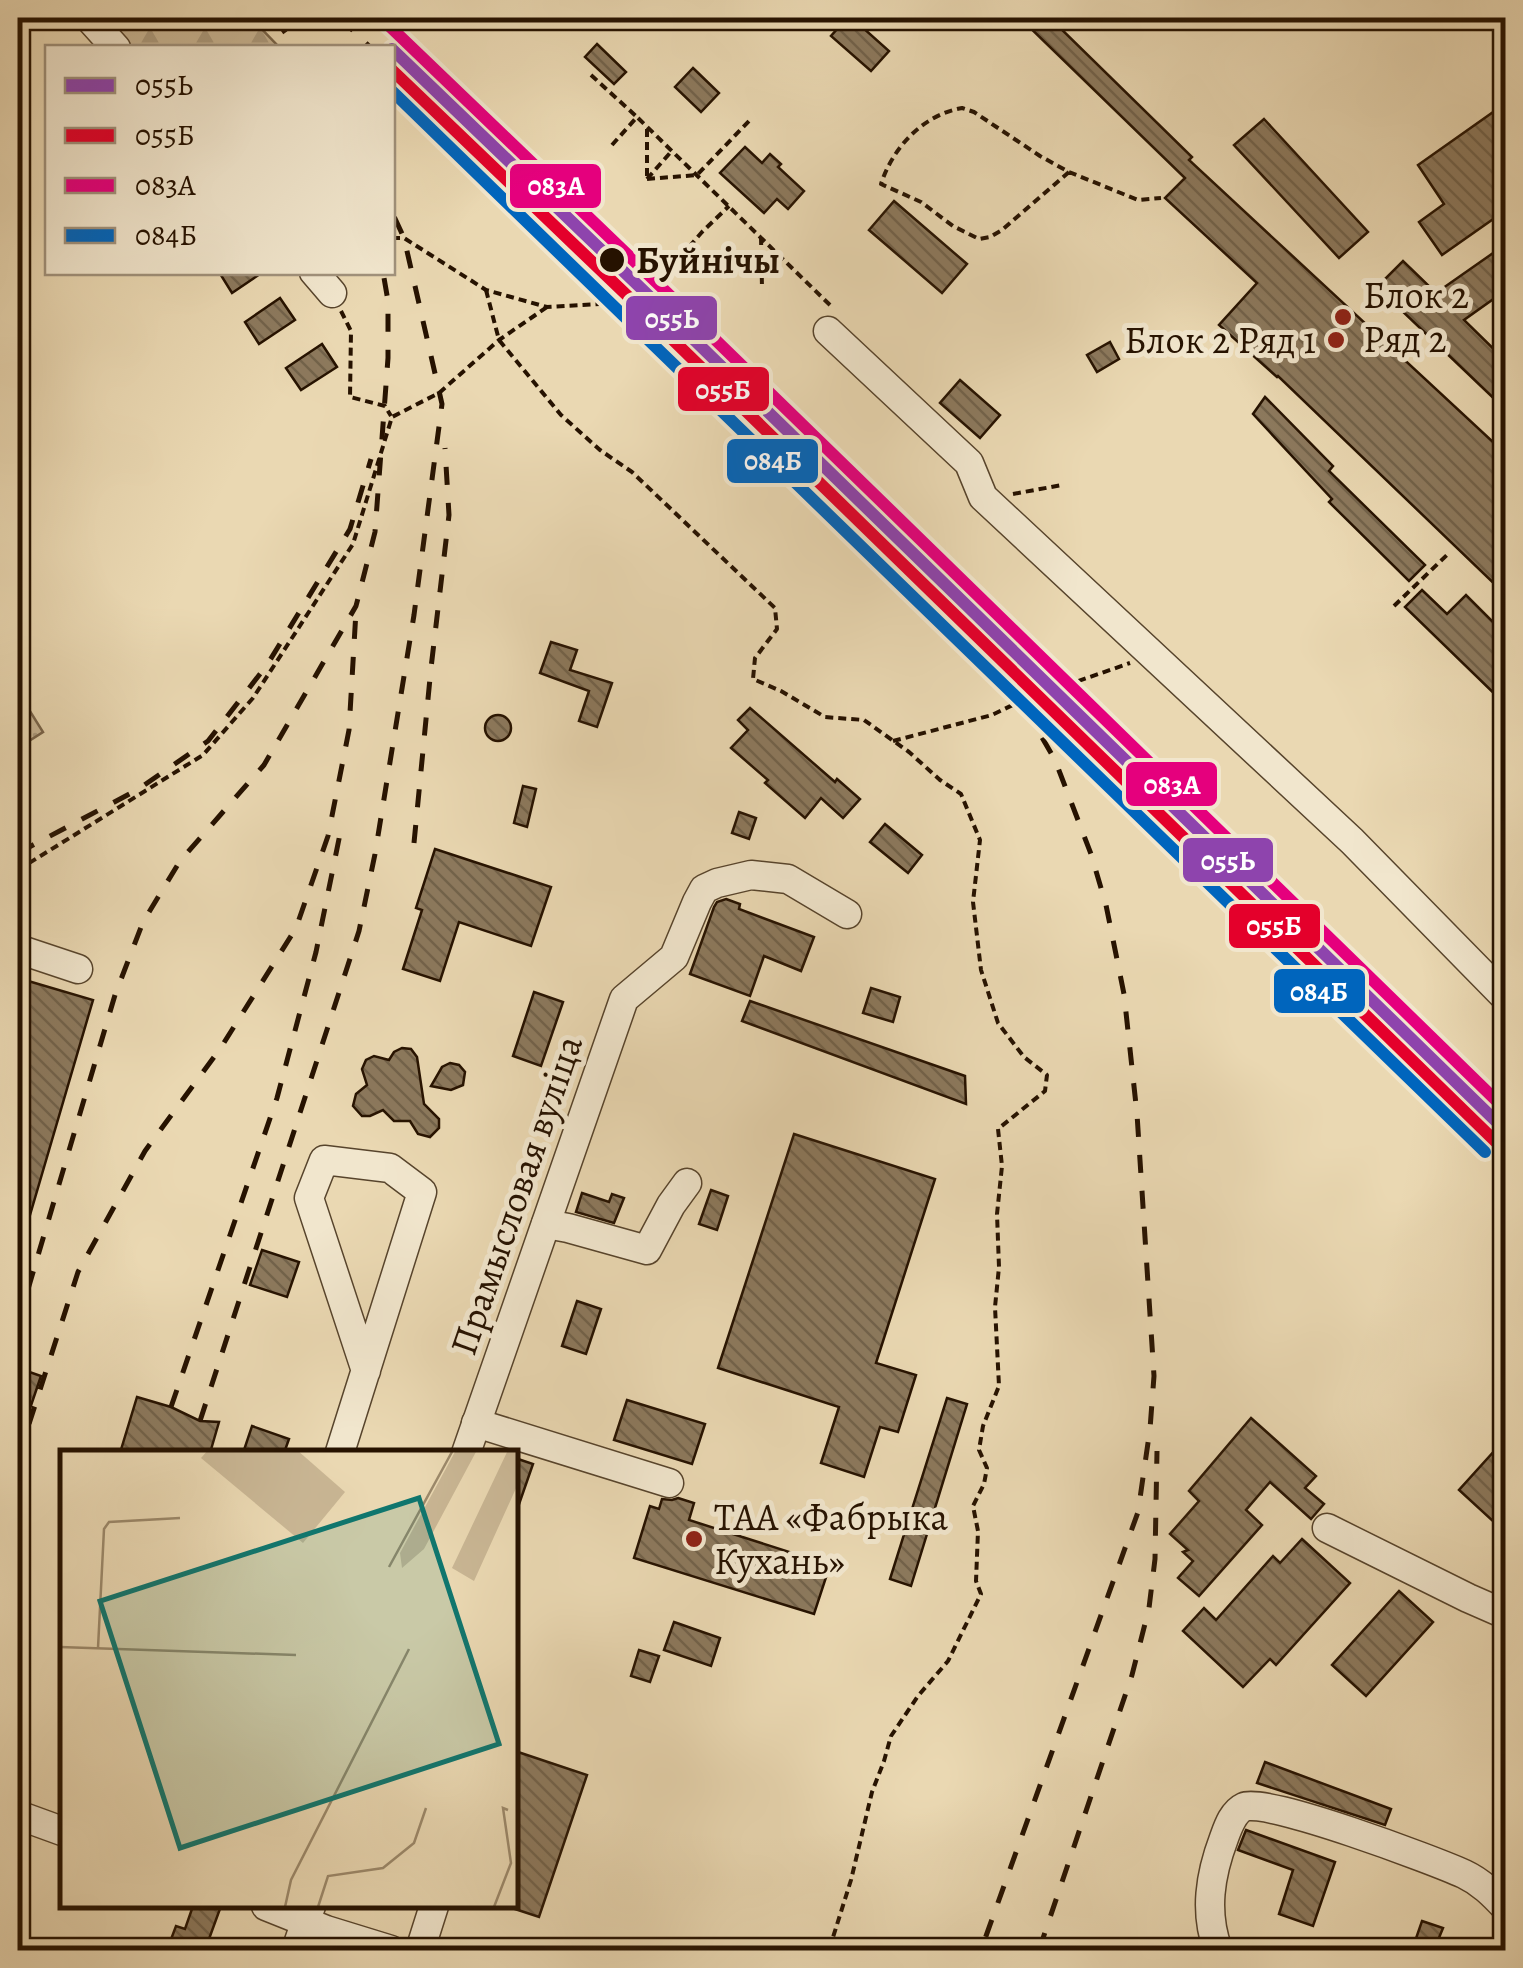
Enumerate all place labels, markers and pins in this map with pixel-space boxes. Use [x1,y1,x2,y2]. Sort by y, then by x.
place label: Буйнічы [636,234,780,286]
marker: Буйнічы [597,245,627,275]
place label: Блок 2 Ряд 2 [1363,269,1469,365]
marker: Блок 2 Ряд 2 [1332,306,1354,328]
place label: Блок 2 Ряд 1 [1124,314,1316,366]
marker: Блок 2 Ряд 1 [1325,329,1347,351]
place label: ТАА «Фабрыка Кухань» [714,1491,948,1587]
marker: ТАА «Фабрыка Кухань» [683,1528,705,1550]

